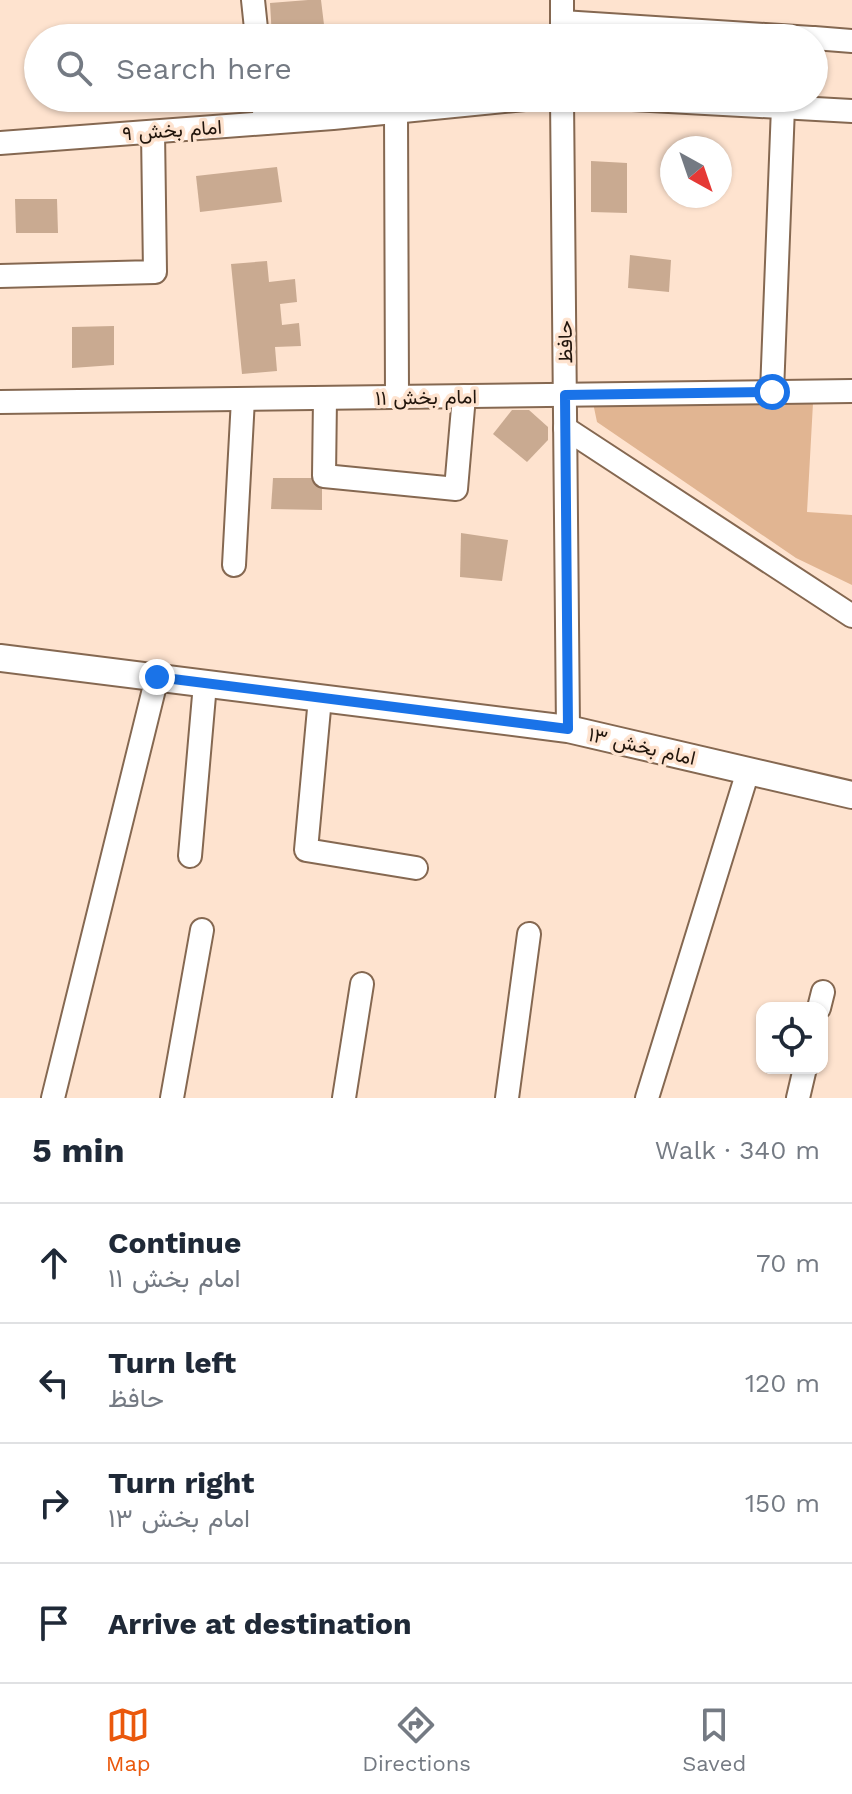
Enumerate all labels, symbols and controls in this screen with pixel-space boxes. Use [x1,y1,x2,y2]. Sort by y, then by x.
search box [24,24,828,112]
icon: search [52,46,96,90]
text: Search here [116,51,292,86]
street label: امام بخش ۹ [121,115,223,146]
north arrow [660,136,732,208]
street label: حافظ [553,320,577,364]
route start [754,374,790,410]
street label: امام بخش ۱۱ [375,384,477,411]
route end [139,659,175,695]
street label: امام بخش ۱۳ [586,722,698,771]
map controls [756,1002,828,1074]
button: locate [756,1002,828,1074]
text: 5 min [32,1130,125,1170]
text: Walk · 340 m [655,1135,820,1165]
text: Continue [108,1225,241,1260]
icon: ahead [32,1241,76,1285]
text: 70 m [756,1248,820,1278]
text: امام بخش ۱۱ [108,1263,240,1293]
text: Turn left [108,1345,236,1380]
icon: left [32,1361,76,1405]
text: 120 m [745,1368,820,1398]
text: حافظ [108,1383,164,1413]
text: Turn right [108,1465,254,1500]
icon: right [32,1481,76,1525]
text: 150 m [745,1488,820,1518]
text: امام بخش ۱۳ [108,1503,250,1533]
icon: arrive [32,1601,76,1645]
text: Arrive at destination [108,1606,412,1641]
tab: Map [106,1703,151,1776]
tab: Directions [362,1703,471,1776]
tab: Saved [682,1703,746,1776]

